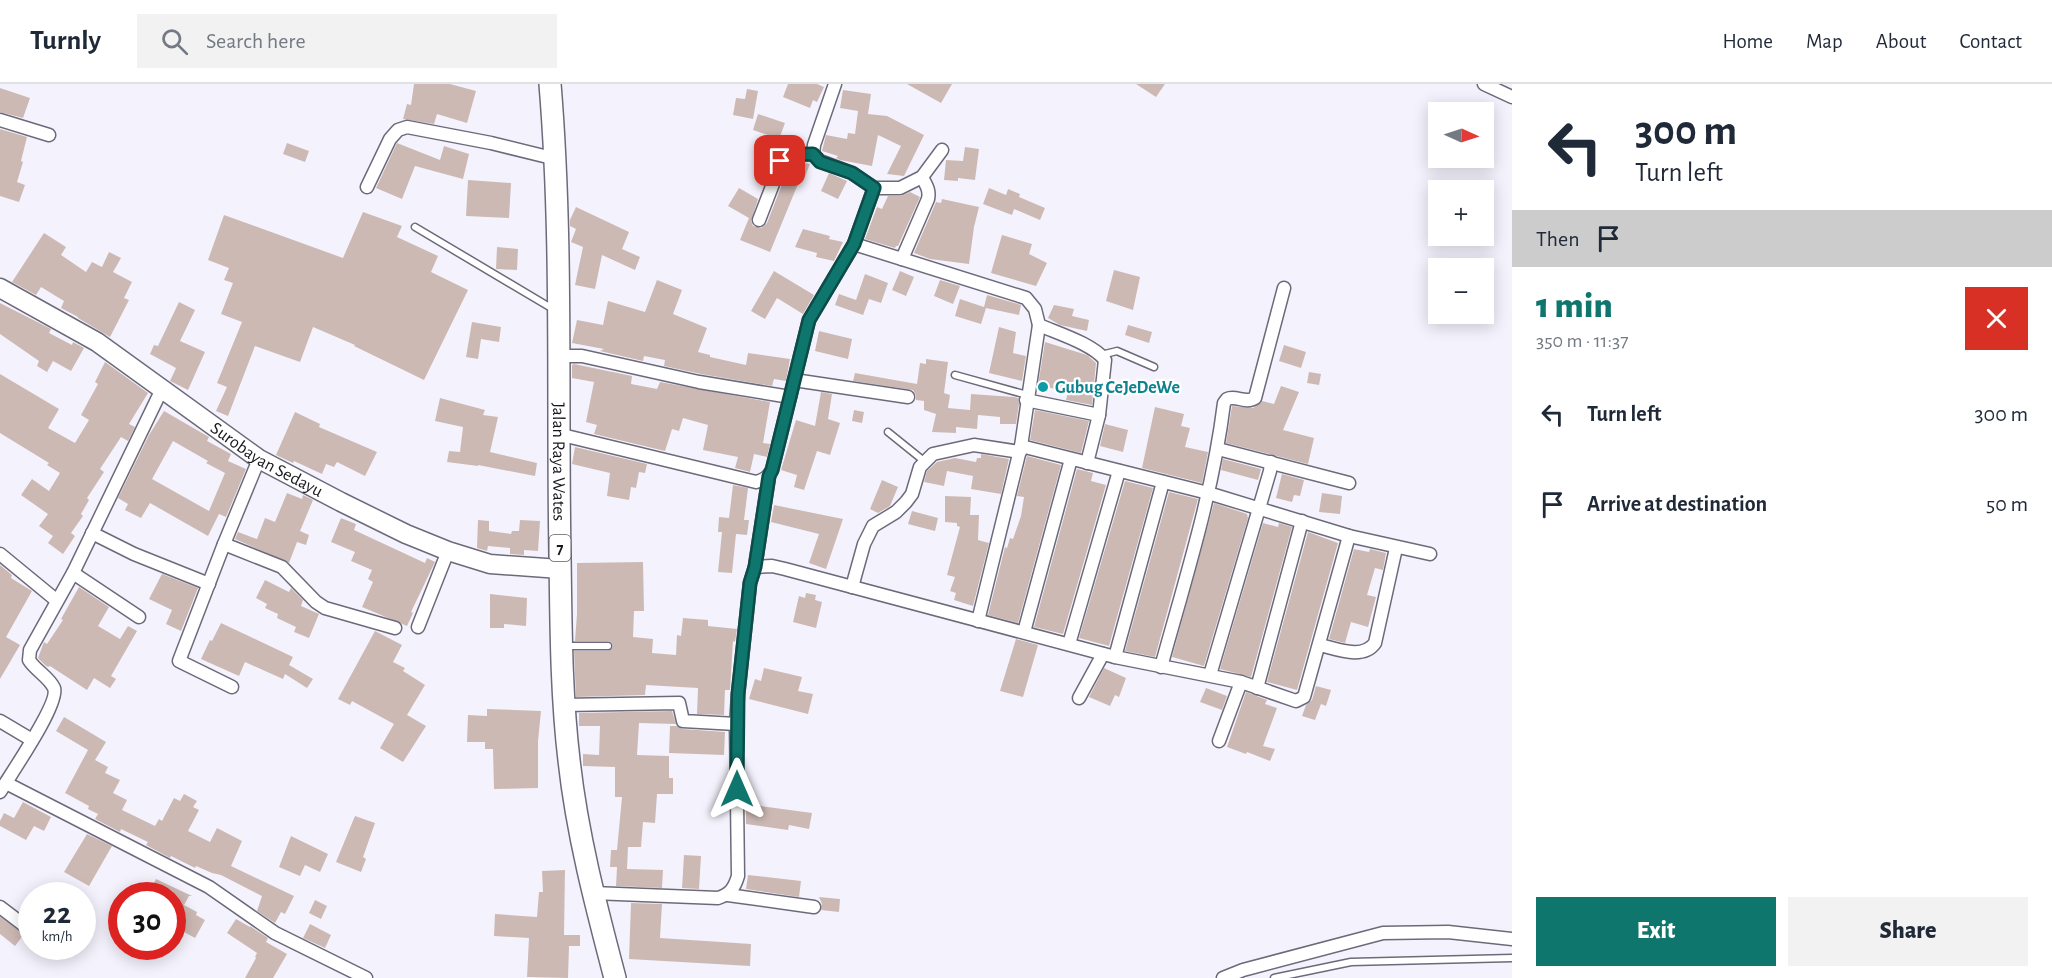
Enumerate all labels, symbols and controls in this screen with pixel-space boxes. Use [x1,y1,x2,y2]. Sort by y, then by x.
search box [137,14,557,68]
icon: search [158,25,191,58]
text: Turnly [30,27,101,55]
text: Search here [206,30,306,52]
text: Home [1722,31,1773,52]
text: Map [1806,31,1843,52]
text: About [1876,31,1926,52]
text: Contact [1959,31,2022,52]
north arrow [1428,102,1494,168]
map controls [1428,102,1494,324]
icon: left [1536,108,1614,186]
text: 300 m [1635,110,1737,152]
pin [754,135,805,186]
icon: arrive [763,144,796,177]
text: Turn left [1635,159,1723,186]
button: + [1428,180,1494,246]
icon: arrive [1592,222,1625,255]
text: Then [1536,228,1580,250]
button: − [1428,258,1494,324]
button: close [1965,287,2028,350]
text: 1 min [1536,288,1613,324]
text: 350 m · 11:37 [1536,331,1629,351]
place label: Gubug CeJeDeWe [1055,379,1180,397]
marker: Gubug CeJeDeWe [1036,380,1050,394]
icon: left [1536,398,1569,431]
street label: Jalan Raya Wates [549,402,567,521]
text: Turn left [1587,403,1661,425]
text: 300 m [1974,403,2028,425]
street label: Surobayan Sedayu [207,419,326,501]
icon: arrive [1536,488,1569,521]
text: Arrive at destination [1587,493,1767,515]
text: 50 m [1986,493,2028,515]
road number: 7 [550,535,570,561]
position arrow [705,757,769,821]
speed limit sign: 30 [108,882,186,960]
button: Exit [1536,897,1776,966]
button: Share [1788,897,2028,966]
text: 22 [43,899,71,929]
text: km/h [42,929,72,944]

